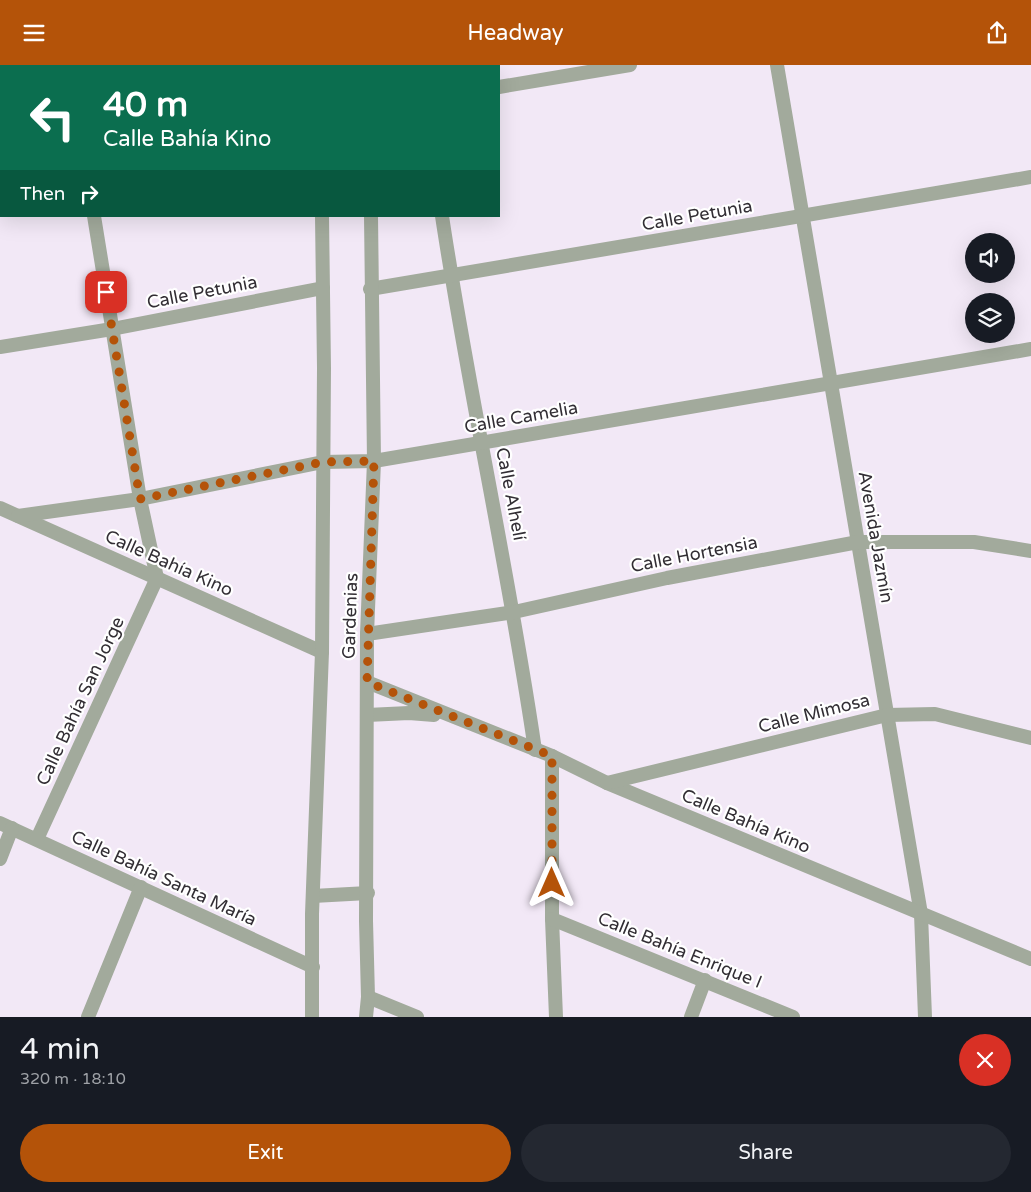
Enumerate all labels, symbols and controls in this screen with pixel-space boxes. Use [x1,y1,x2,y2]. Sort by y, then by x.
icon: menu [20,19,48,47]
icon: share [983,19,1011,47]
text: Headway [467,20,564,46]
text: 40 m [103,84,188,126]
icon: left [20,85,85,150]
text: Calle Bahía Kino [103,126,271,152]
icon: right [75,180,103,208]
text: Then [20,183,65,205]
street label: Calle Petunia [640,194,754,236]
map controls [965,233,1015,343]
button: sound [965,233,1015,283]
pin [85,271,127,313]
street label: Calle Petunia [145,271,259,313]
icon: arrive [92,278,120,306]
button: layers [965,293,1015,343]
street label: Calle Camelia [463,396,579,438]
street label: Calle Alhelí [491,446,531,543]
street label: Avenida Jazmín [854,469,898,605]
street label: Calle Bahía Kino [102,525,236,601]
street label: Calle Hortensia [629,531,759,577]
street label: Gardenias [338,573,362,659]
street label: Calle Bahía San Jorge [31,613,129,789]
street label: Calle Mimosa [756,688,872,738]
street label: Calle Bahía Kino [678,784,814,858]
street label: Calle Bahía Santa María [68,825,260,931]
position arrow [525,856,577,908]
street label: Calle Bahía Enrique I [595,907,765,993]
text: 4 min [20,1031,100,1068]
button: close [959,1034,1011,1086]
text: 320 m · 18:10 [20,1069,126,1089]
button: Exit [20,1124,511,1182]
button: Share [521,1124,1011,1182]

